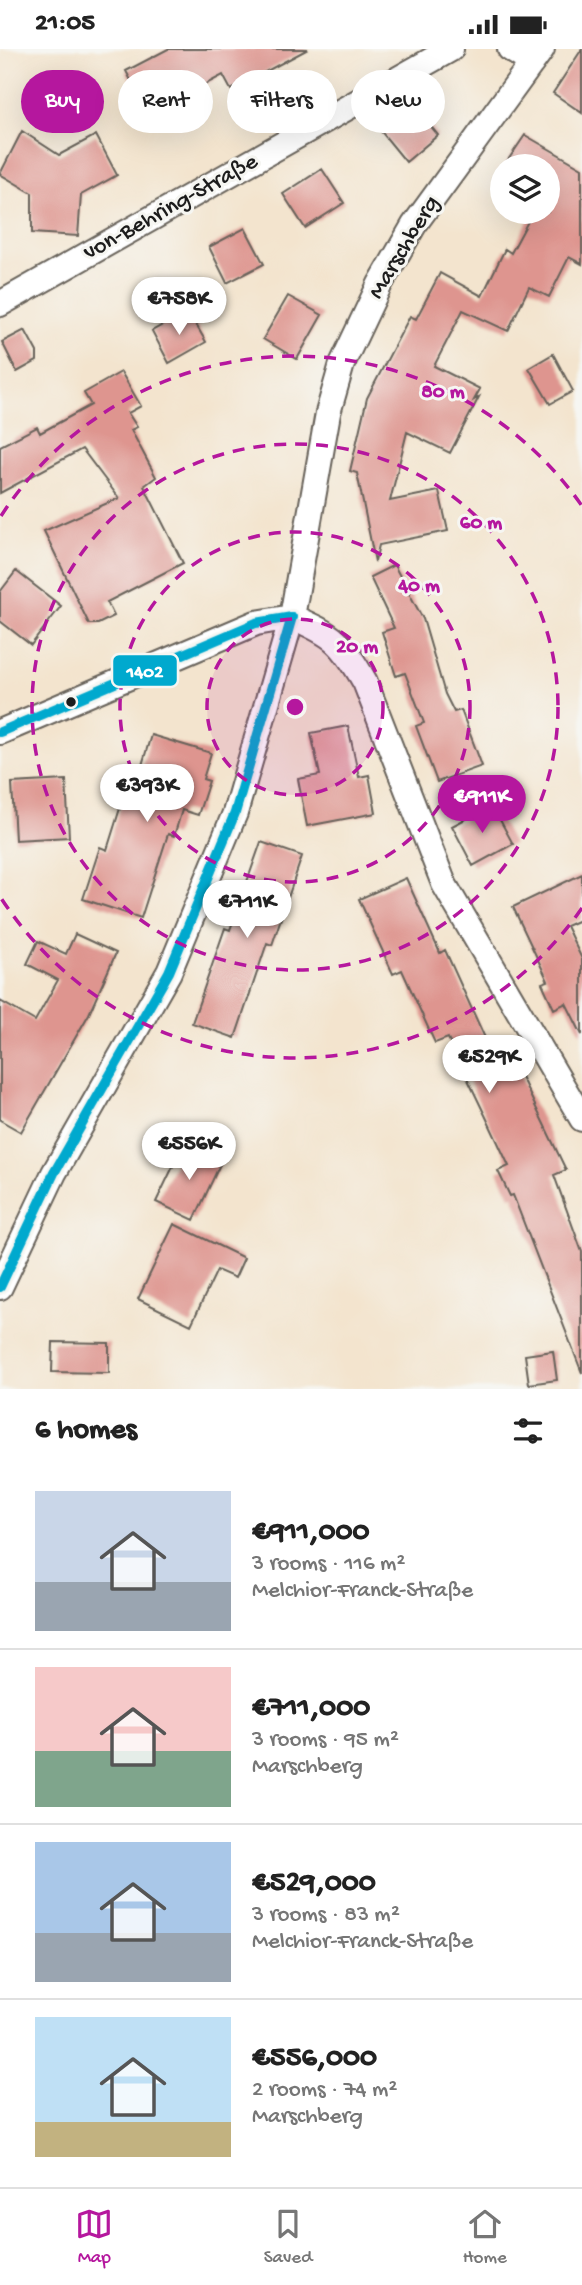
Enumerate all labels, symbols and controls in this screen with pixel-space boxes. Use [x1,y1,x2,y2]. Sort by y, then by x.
text: 21:05 [35,9,95,40]
chip: Buy [21,70,104,133]
chip: Rent [118,70,213,133]
chip: Filters [227,70,337,133]
chip: New [351,70,445,133]
street label: von-Behring-Straße [78,148,264,268]
map controls [490,154,560,224]
button: layers [490,154,560,224]
street label: Marschberg [363,191,447,305]
pin: €758K [130,278,228,337]
text: €758K [147,286,211,313]
text: 80 m [421,381,465,406]
text: 60 m [460,512,502,537]
text: 40 m [397,575,440,600]
text: 20 m [336,636,378,661]
line badge: 1402 [112,654,178,687]
text: 1402 [126,662,164,685]
unlabelled marker [64,695,78,709]
centre of rings [283,695,307,719]
pin: €393K [98,765,196,824]
text: €393K [116,773,178,800]
pin: €911K [433,775,531,835]
text: €911K [454,784,510,811]
pin: €711K [198,881,296,940]
text: €711K [219,889,275,916]
pin: €529K [440,1035,538,1095]
text: €529K [458,1044,520,1071]
pin: €556K [140,1123,238,1182]
text: €556K [158,1131,220,1158]
icon: filters [509,1412,547,1450]
text: 6 homes [35,1414,137,1449]
text: €911,000 [252,1516,370,1551]
icon: home [91,1519,175,1603]
text: 3 rooms · 116 m² [252,1551,405,1578]
text: Melchior-Franck-Straße [252,1578,473,1605]
text: €711,000 [252,1692,370,1727]
icon: home [91,1695,175,1779]
text: 3 rooms · 95 m² [252,1727,399,1754]
text: Marschberg [252,1754,363,1781]
text: €529,000 [252,1867,376,1902]
icon: home [91,1870,175,1954]
text: 3 rooms · 83 m² [252,1902,400,1929]
text: Melchior-Franck-Straße [252,1929,473,1956]
text: €556,000 [252,2042,377,2077]
icon: home [91,2045,175,2129]
text: 2 rooms · 74 m² [252,2077,397,2104]
text: Marschberg [252,2104,363,2131]
tab: Map [75,2205,113,2270]
tab: Saved [264,2205,312,2270]
tab: Home [463,2205,507,2270]

